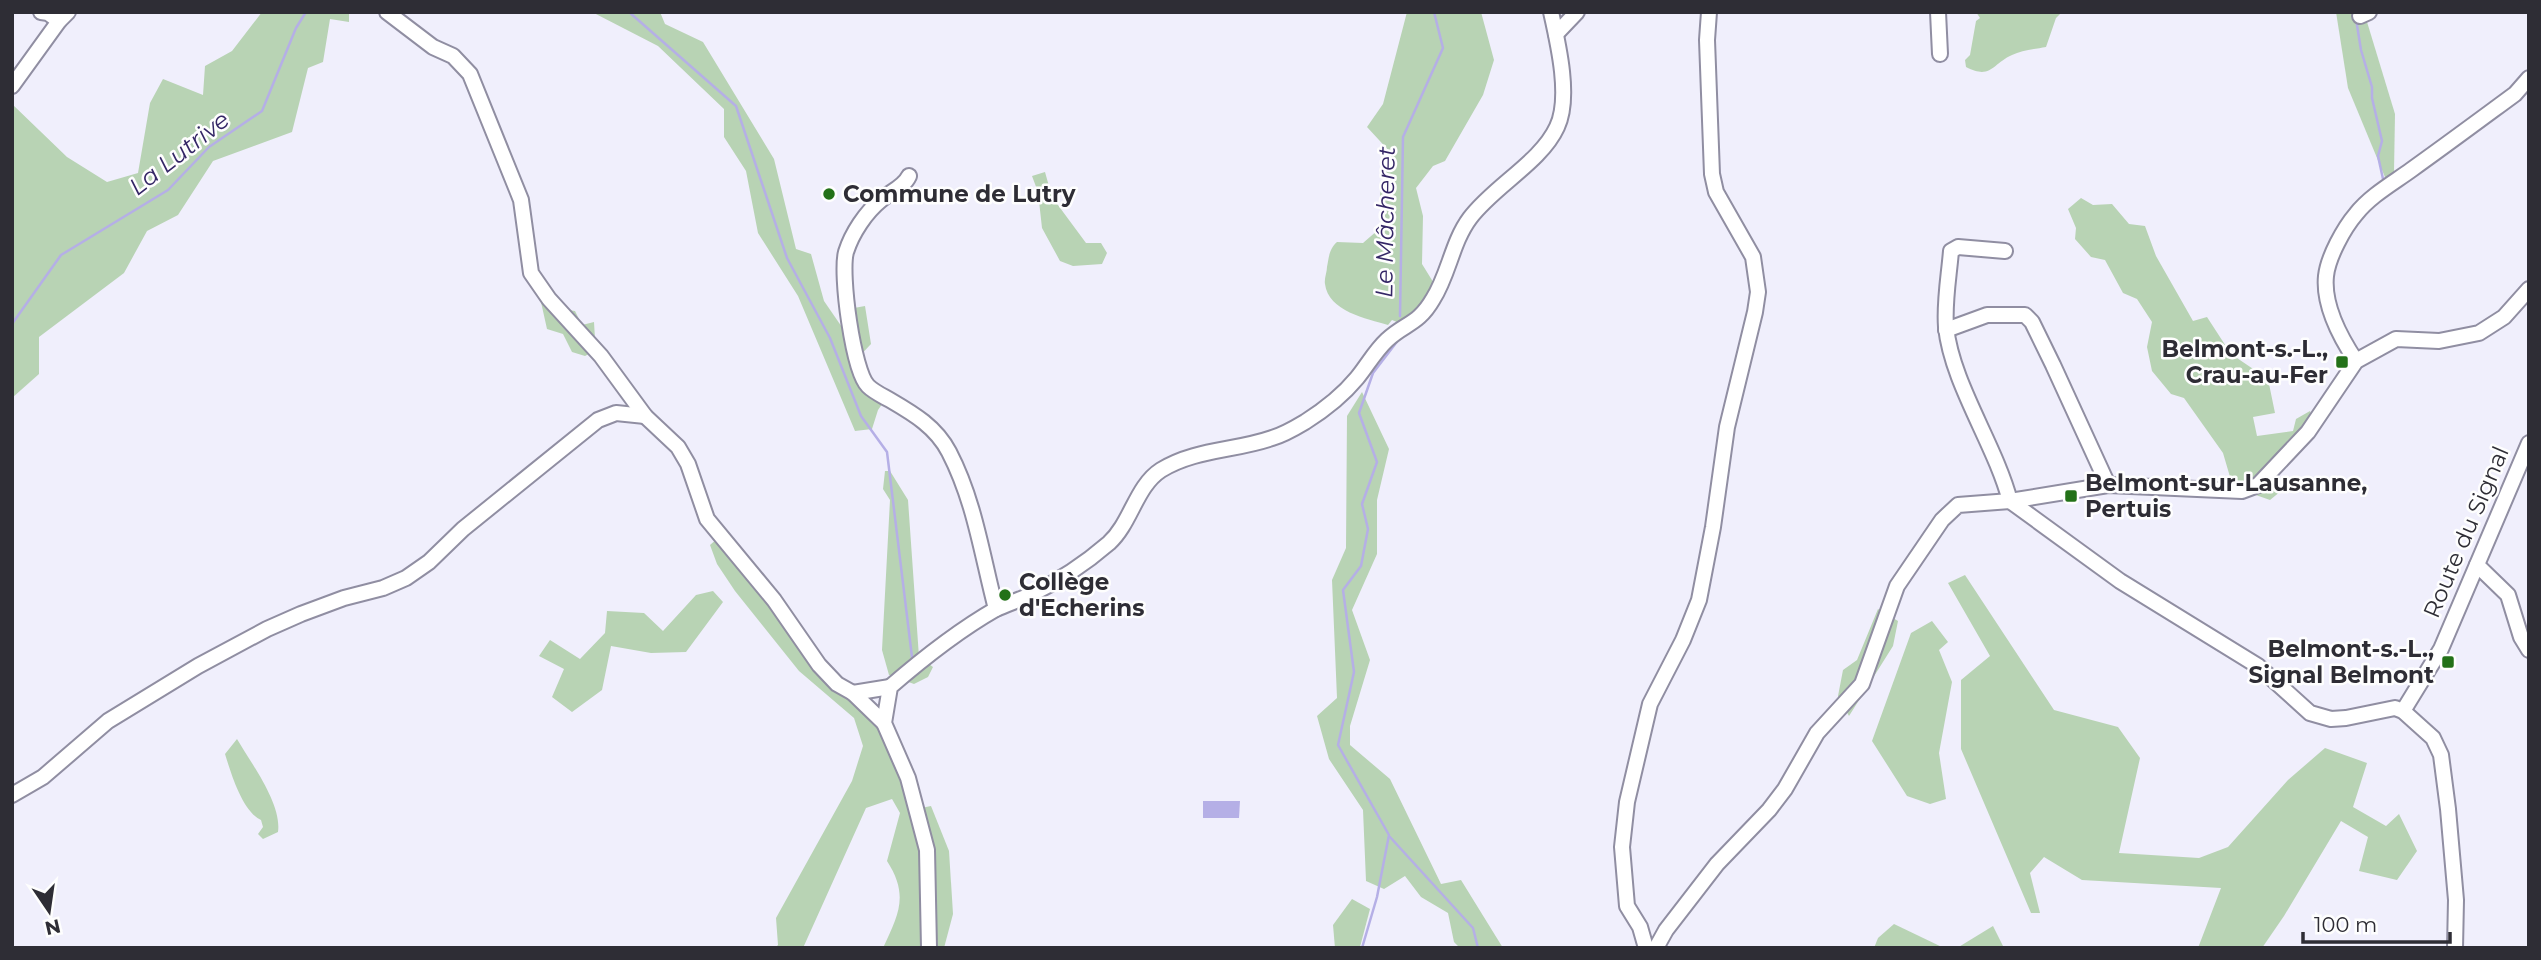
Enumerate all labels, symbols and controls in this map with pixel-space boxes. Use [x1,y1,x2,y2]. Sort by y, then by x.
water label: La Lutrive [123,105,235,201]
water label: Le Mâcheret [1369,146,1401,298]
place label: Commune de Lutry [843,180,1076,208]
marker: Commune de Lutry [821,186,837,202]
place label: Belmont-s.-L., Crau-au-Fer [2162,335,2328,389]
marker: Belmont-s.-L., Crau-au-Fer [2334,354,2350,370]
street label: Route du Signal [2417,442,2515,622]
place label: Belmont-sur-Lausanne, Pertuis [2085,469,2367,523]
marker: Belmont-sur-Lausanne, Pertuis [2063,488,2079,504]
place label: Collège d'Echerins [1019,568,1144,622]
marker: Collège d'Echerins [997,587,1013,603]
place label: Belmont-s.-L., Signal Belmont [2249,635,2434,689]
marker: Belmont-s.-L., Signal Belmont [2440,654,2456,670]
north arrow [14,876,84,946]
scale bar [2303,900,2450,944]
text: 100 m [2314,912,2377,937]
text: N [43,914,63,940]

